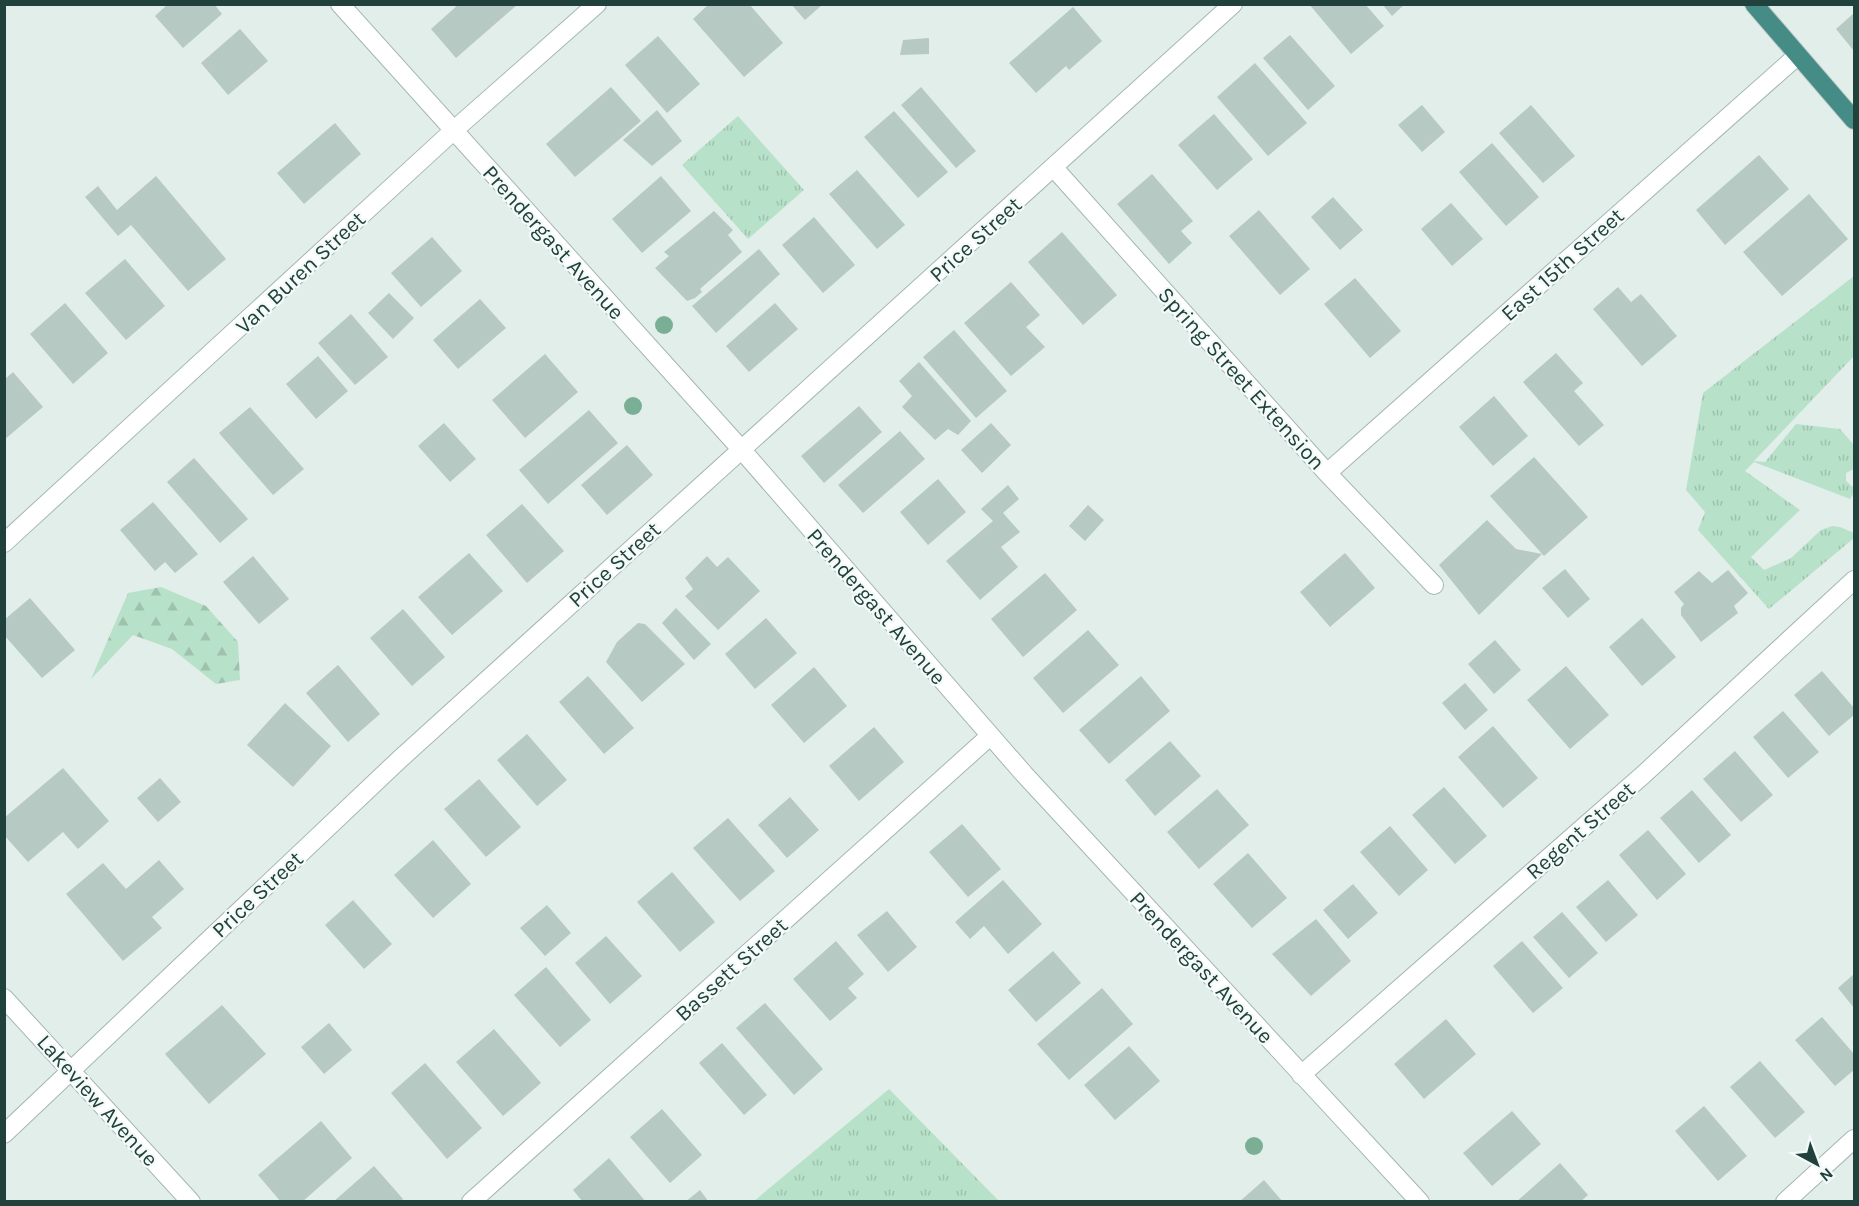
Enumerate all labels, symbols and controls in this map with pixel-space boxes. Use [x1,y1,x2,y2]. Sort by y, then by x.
street label: Prendergast Avenue [477,160,629,325]
street label: Price Street [924,192,1027,288]
street label: East 15th Street [1496,203,1629,327]
street label: Van Buren Street [231,206,371,339]
street label: Spring Street Extension [1152,282,1330,475]
street label: Price Street [563,517,666,613]
street label: Prendergast Avenue [801,523,951,690]
street label: Regent Street [1521,776,1640,885]
street label: Price Street [207,846,309,943]
street label: Prendergast Avenue [1124,886,1279,1049]
street label: Bassett Street [670,912,793,1027]
street label: Lakeview Avenue [31,1029,163,1172]
north arrow [1787,1134,1847,1194]
text: N [1816,1164,1837,1186]

